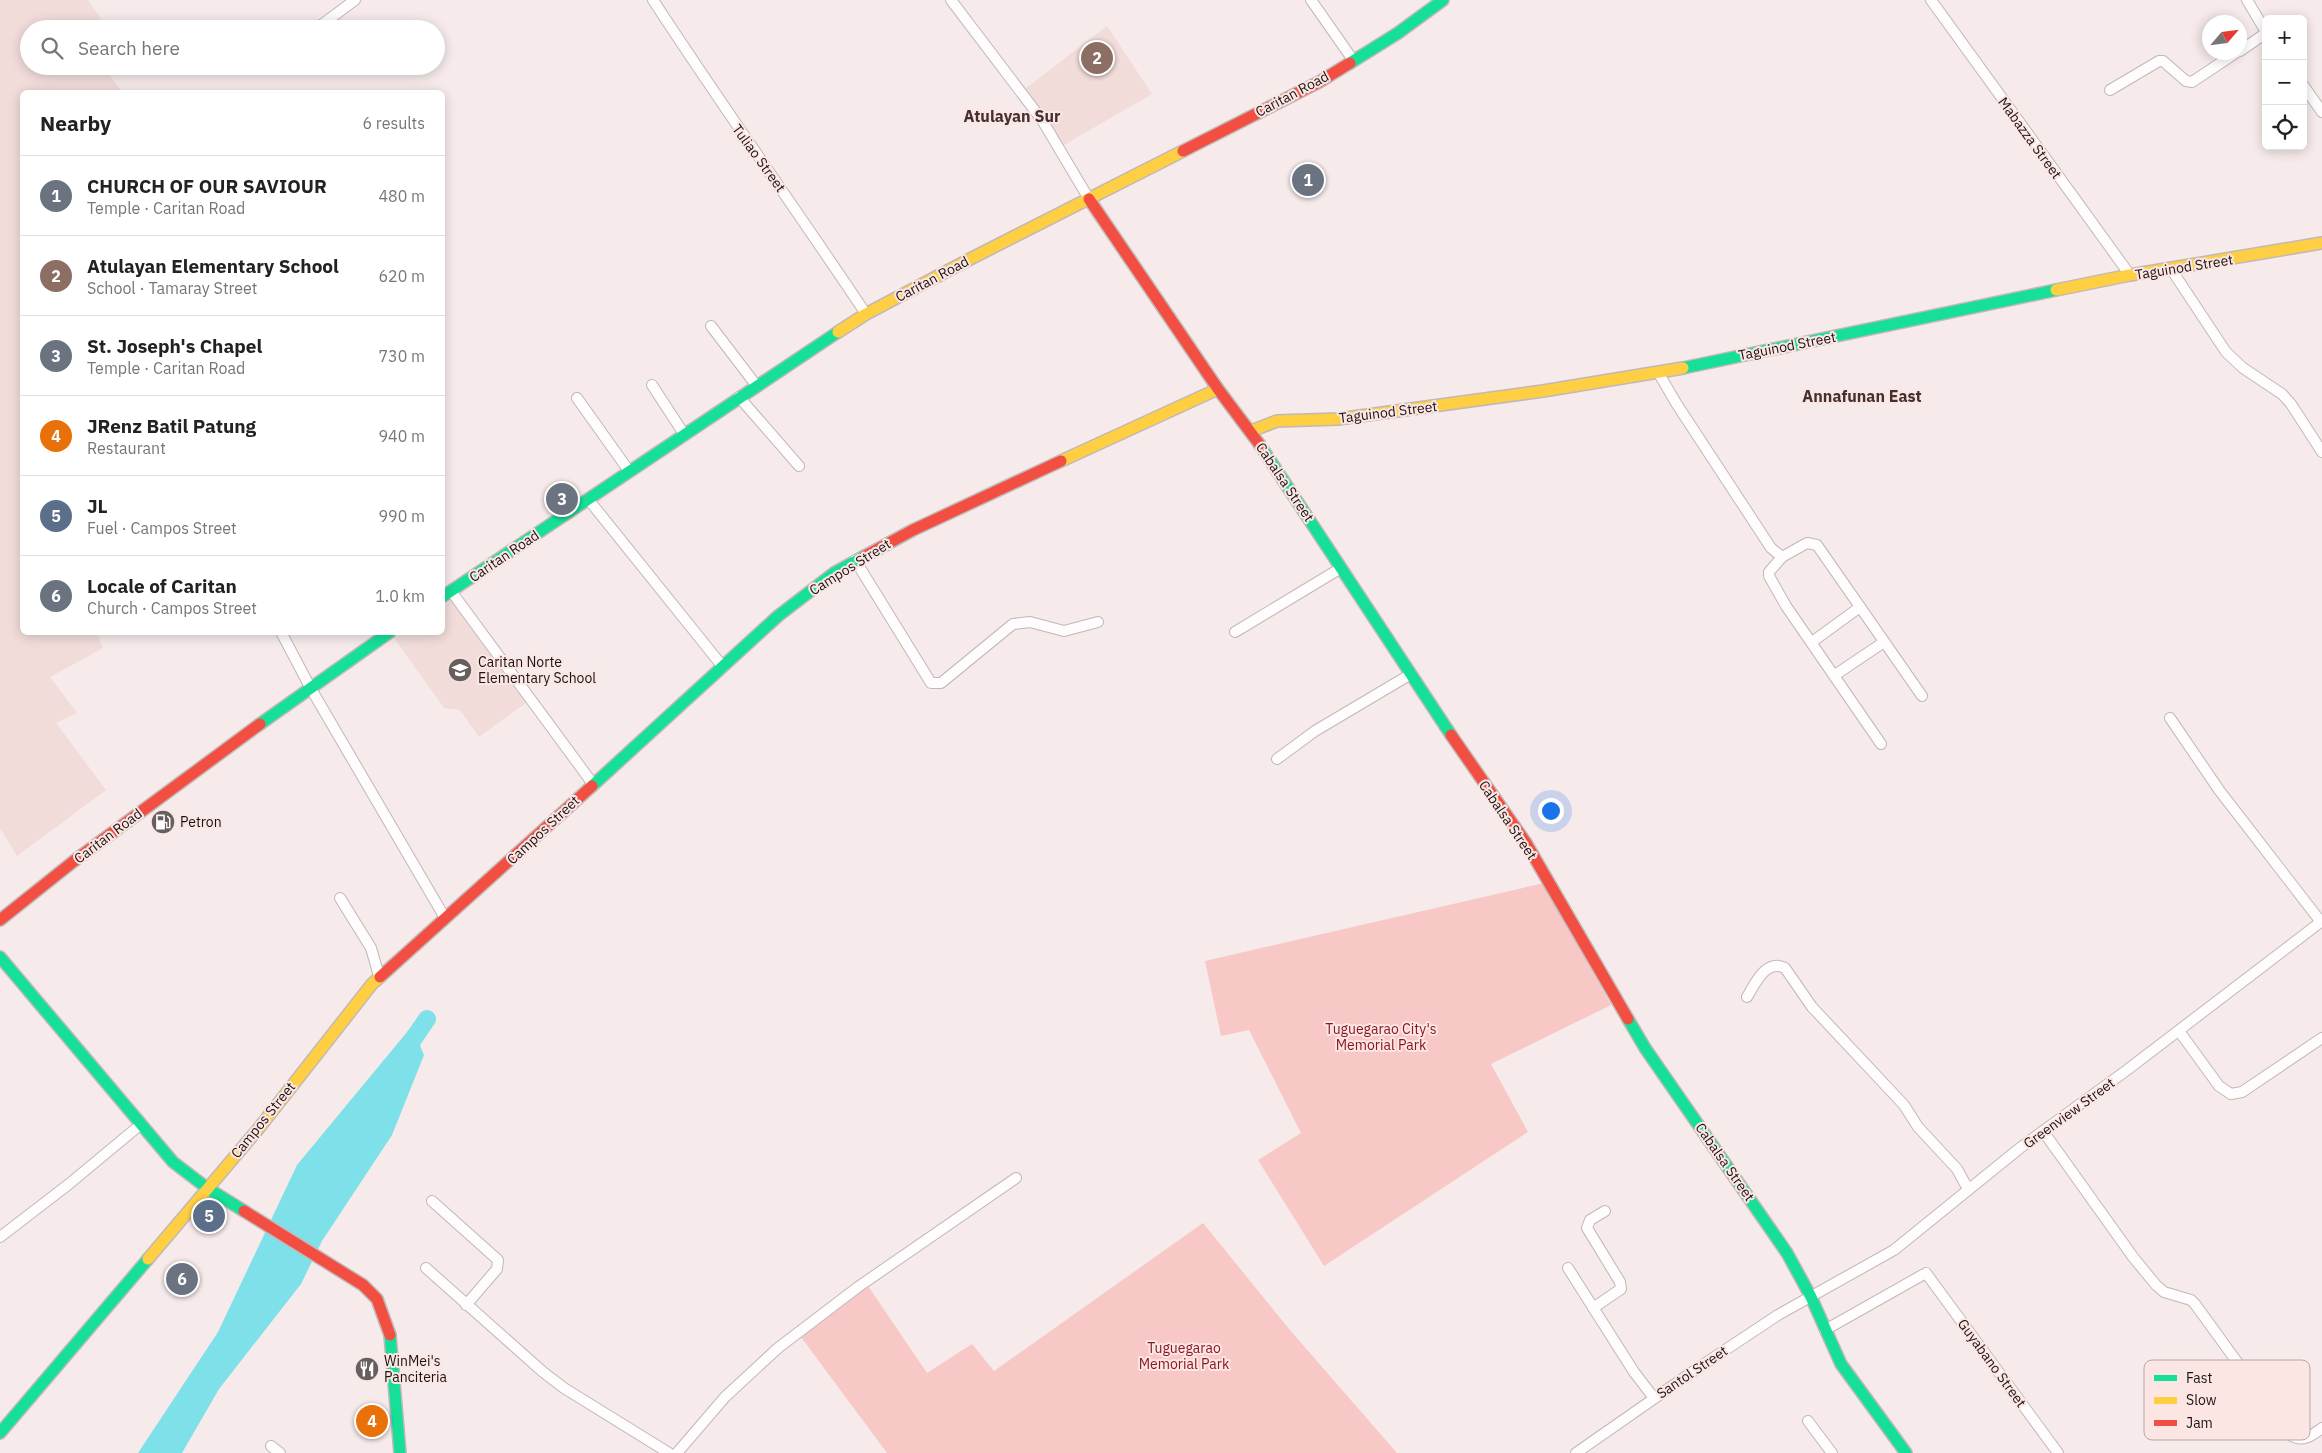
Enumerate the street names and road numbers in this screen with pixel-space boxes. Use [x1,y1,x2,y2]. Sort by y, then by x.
street label: Caritan Road [1252,67,1332,121]
street label: Mabazza Street [1994,94,2066,182]
street label: Tuliao Street [728,121,790,196]
street label: Taguinod Street [2134,250,2234,284]
street label: Caritan Road [892,252,972,306]
street label: Taguinod Street [1737,328,1837,364]
street label: Taguinod Street [1338,397,1438,427]
street label: Cabalsa Street [1252,439,1318,525]
street label: Caritan Road [466,526,542,586]
street label: Campos Street [806,535,894,599]
street label: Cabalsa Street [1475,777,1541,863]
street label: Campos Street [503,792,583,868]
street label: Caritan Road [70,805,146,867]
street label: Greenview Street [2020,1074,2118,1152]
street label: Campos Street [227,1078,299,1162]
street label: Cabalsa Street [1691,1119,1759,1205]
street label: Guyabano Street [1954,1315,2030,1411]
street label: Santol Street [1653,1342,1731,1402]

